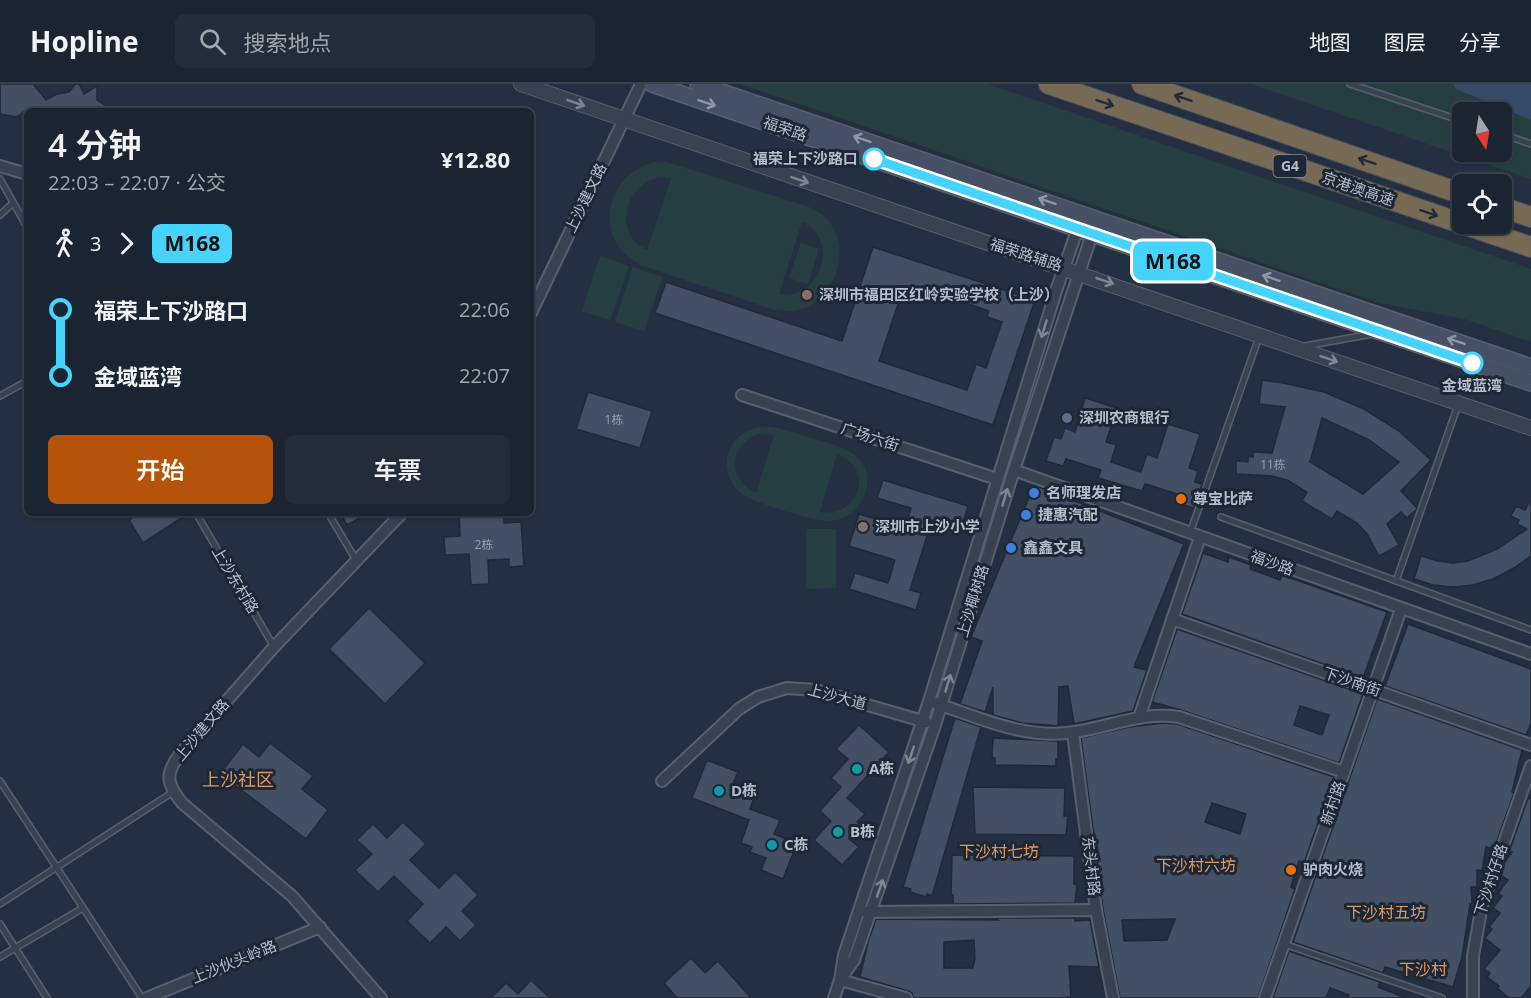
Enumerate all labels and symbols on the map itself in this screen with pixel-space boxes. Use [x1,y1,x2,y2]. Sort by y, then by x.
one-way arrow [1174,92,1193,103]
one-way arrow [566,98,585,109]
one-way arrow [697,98,716,109]
one-way arrow [1095,98,1114,109]
north arrow [1452,102,1512,162]
street label: 福荣路 [761,111,810,145]
one-way arrow [853,133,872,144]
place label: 福荣上下沙路口 [753,148,858,168]
marker: 福荣上下沙路口 [863,148,885,170]
road number: G4 [1274,155,1306,177]
one-way arrow [1358,155,1377,166]
street label: 上沙建文路 [560,159,611,236]
street label: 京港澳高速 [1320,166,1397,210]
one-way arrow [790,175,809,186]
one-way arrow [1038,195,1057,206]
one-way arrow [1419,208,1437,219]
street label: 福荣路辅路 [988,233,1065,275]
line badge: M168 [1131,242,1215,280]
one-way arrow [1262,272,1281,283]
one-way arrow [1095,277,1114,288]
place label: 深圳市福田区红岭实验学校（上沙） [819,284,1059,304]
marker: 深圳市福田区红岭实验学校（上沙） [800,288,814,302]
one-way arrow [1038,319,1049,338]
one-way arrow [1447,335,1466,346]
marker: 金域蓝湾 [1461,352,1483,374]
one-way arrow [1319,354,1338,365]
place label: 金域蓝湾 [1442,375,1502,395]
place label: 深圳农商银行 [1079,407,1169,427]
house number: 1栋 [605,411,623,428]
marker: 深圳农商银行 [1060,411,1074,425]
street label: 广场六街 [839,417,902,455]
house number: 11栋 [1260,456,1286,473]
place label: 名师理发店 [1046,482,1121,502]
marker: 名师理发店 [1027,486,1041,500]
one-way arrow [1001,488,1012,507]
place label: 尊宝比萨 [1193,488,1253,508]
marker: 尊宝比萨 [1174,492,1188,506]
place label: 捷惠汽配 [1038,504,1098,524]
marker: 捷惠汽配 [1019,508,1033,522]
place label: 深圳市上沙小学 [875,516,980,536]
marker: 深圳市上沙小学 [856,520,870,534]
house number: 2栋 [475,536,493,553]
place label: 鑫鑫文具 [1023,537,1083,557]
marker: 鑫鑫文具 [1004,541,1018,555]
street label: 上沙东村路 [208,542,264,617]
street label: 福沙路 [1248,545,1297,579]
street label: 上沙椰树路 [952,562,993,640]
street label: 下沙南街 [1321,662,1384,700]
one-way arrow [943,674,954,693]
street label: 上沙大道 [806,679,869,713]
street label: 上沙建文路 [169,694,233,765]
one-way arrow [904,745,915,764]
place label: A栋 [869,758,894,778]
marker: A栋 [850,762,864,776]
district label: 上沙社区 [202,767,274,791]
street label: 新村路 [1315,778,1349,827]
place label: D栋 [731,780,757,800]
marker: D栋 [712,784,726,798]
place label: B栋 [850,821,875,841]
marker: B栋 [831,825,845,839]
place label: C栋 [784,834,809,854]
street label: 东头村路 [1078,835,1106,897]
marker: C栋 [765,838,779,852]
district label: 下沙村七坊 [959,840,1039,862]
street label: 下沙村仔路 [1469,841,1511,918]
district label: 下沙村六坊 [1156,854,1236,876]
place label: 驴肉火烧 [1303,859,1363,879]
marker: 驴肉火烧 [1284,863,1298,877]
one-way arrow [875,879,886,898]
district label: 下沙村五坊 [1346,901,1426,923]
street label: 上沙伙头岭路 [188,935,279,987]
district label: 下沙村 [1399,958,1447,980]

